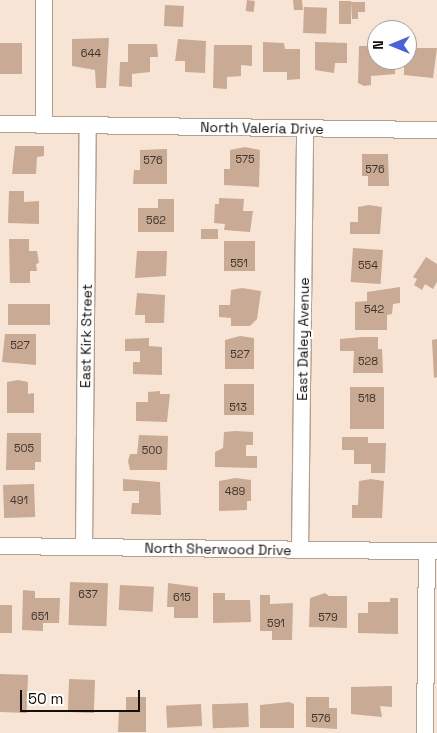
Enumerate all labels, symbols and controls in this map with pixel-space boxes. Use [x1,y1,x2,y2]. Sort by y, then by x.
north arrow [367,20,417,70]
text: N [369,40,387,50]
house number: 644 [81,46,101,60]
street label: North Valeria Drive [200,119,324,137]
house number: 575 [235,152,255,166]
house number: 576 [143,153,163,167]
house number: 576 [365,162,385,176]
house number: 562 [146,213,166,227]
house number: 551 [230,256,248,270]
house number: 554 [358,258,378,272]
street label: East Daley Avenue [294,277,312,401]
street label: East Kirk Street [77,284,95,388]
house number: 542 [364,302,384,316]
house number: 527 [10,338,30,352]
house number: 527 [230,347,250,361]
house number: 528 [358,354,378,368]
house number: 518 [358,391,376,405]
house number: 513 [229,400,247,414]
house number: 505 [14,441,34,455]
house number: 500 [142,443,162,457]
house number: 489 [225,484,245,498]
house number: 491 [10,493,28,507]
street label: North Sherwood Drive [144,539,292,559]
house number: 637 [78,587,98,601]
house number: 615 [173,590,191,604]
house number: 651 [31,609,49,623]
house number: 579 [318,610,338,624]
house number: 591 [267,616,285,630]
scale bar [22,680,142,712]
text: 50 m [28,689,63,708]
house number: 576 [311,711,331,725]

